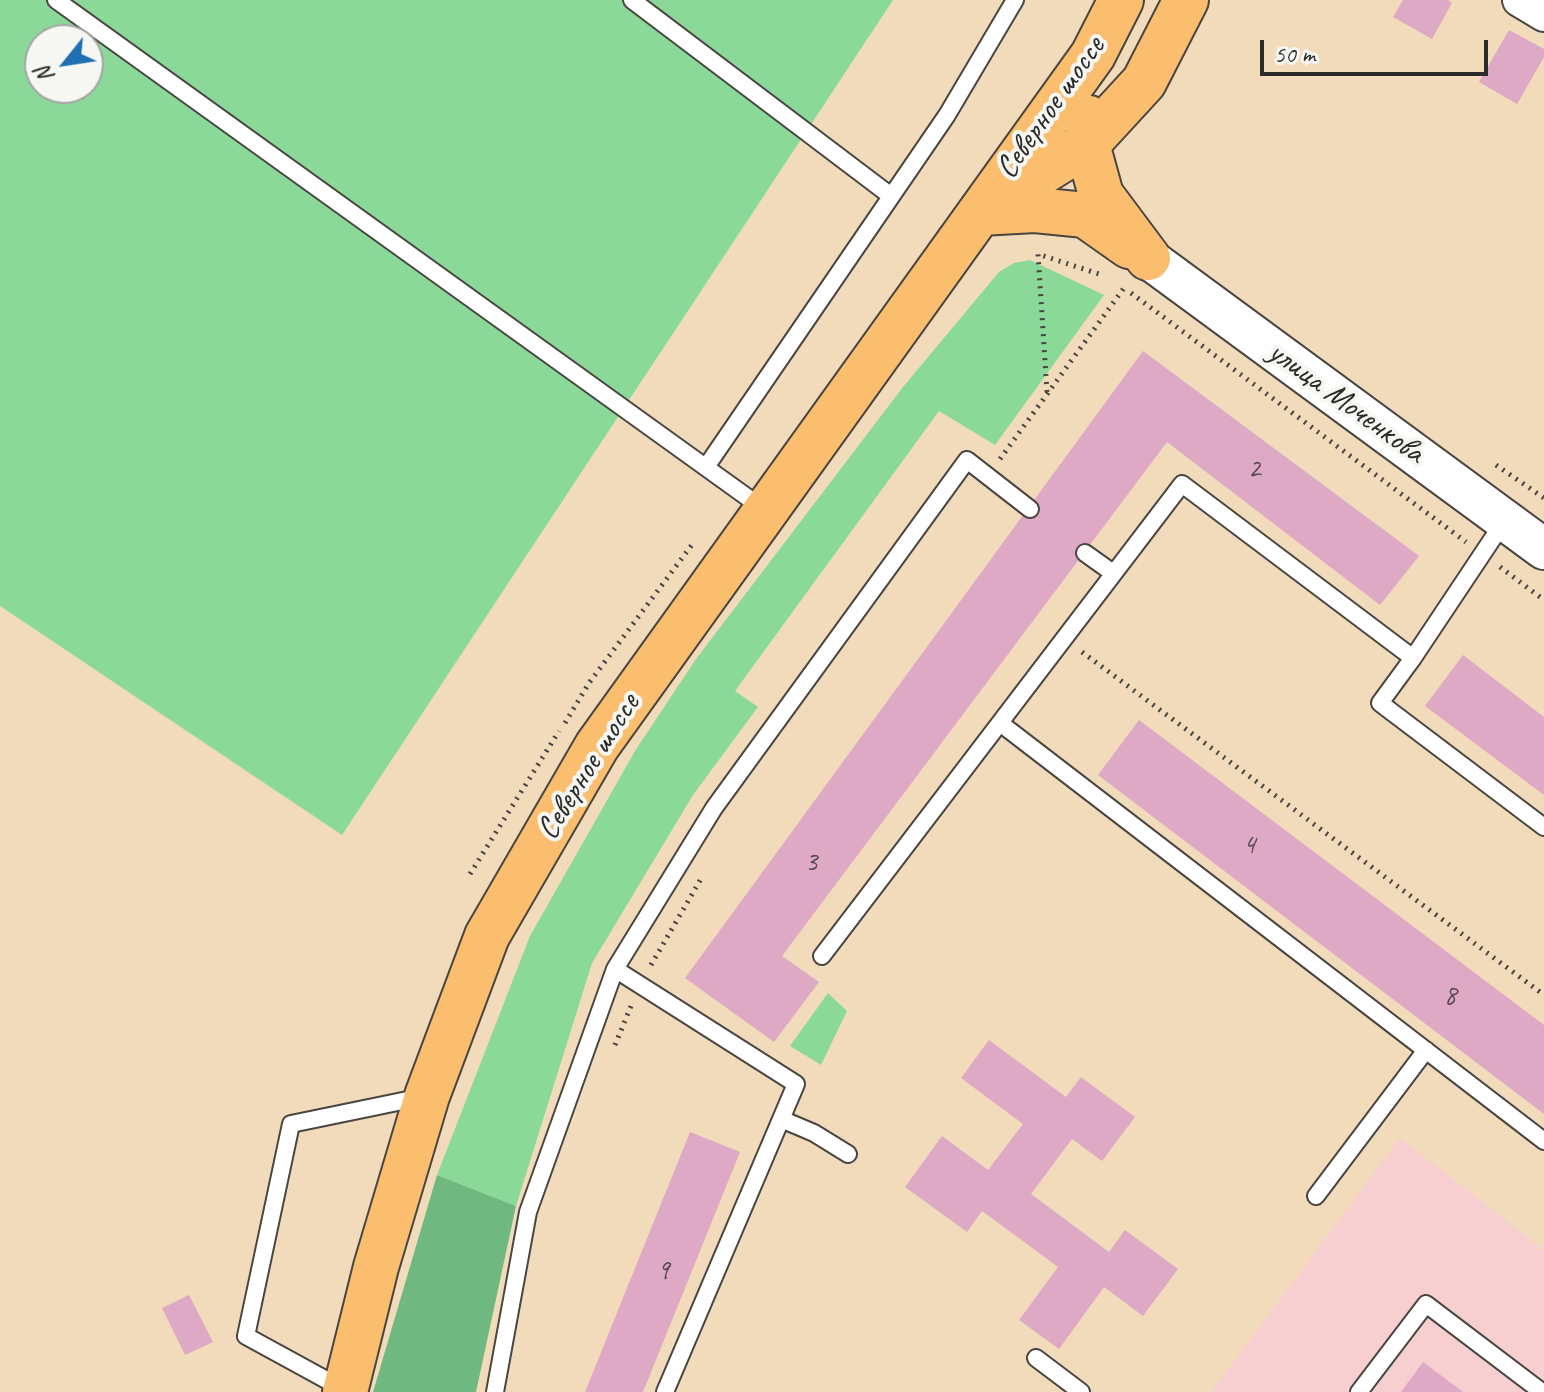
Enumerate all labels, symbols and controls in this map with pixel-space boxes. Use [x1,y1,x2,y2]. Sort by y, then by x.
north arrow [24,24,104,104]
scale bar [1264,24,1492,74]
street label: Северное шоссе [988,30,1114,186]
text: 50 m [1274,39,1315,69]
text: N [29,62,60,88]
street label: улица Моченкова [1260,333,1432,473]
house number: 2 [1248,453,1260,487]
street label: Северное шоссе [529,687,649,847]
house number: 4 [1243,829,1255,863]
house number: 3 [805,846,817,880]
house number: 8 [1444,980,1456,1014]
house number: 9 [657,1255,669,1289]

